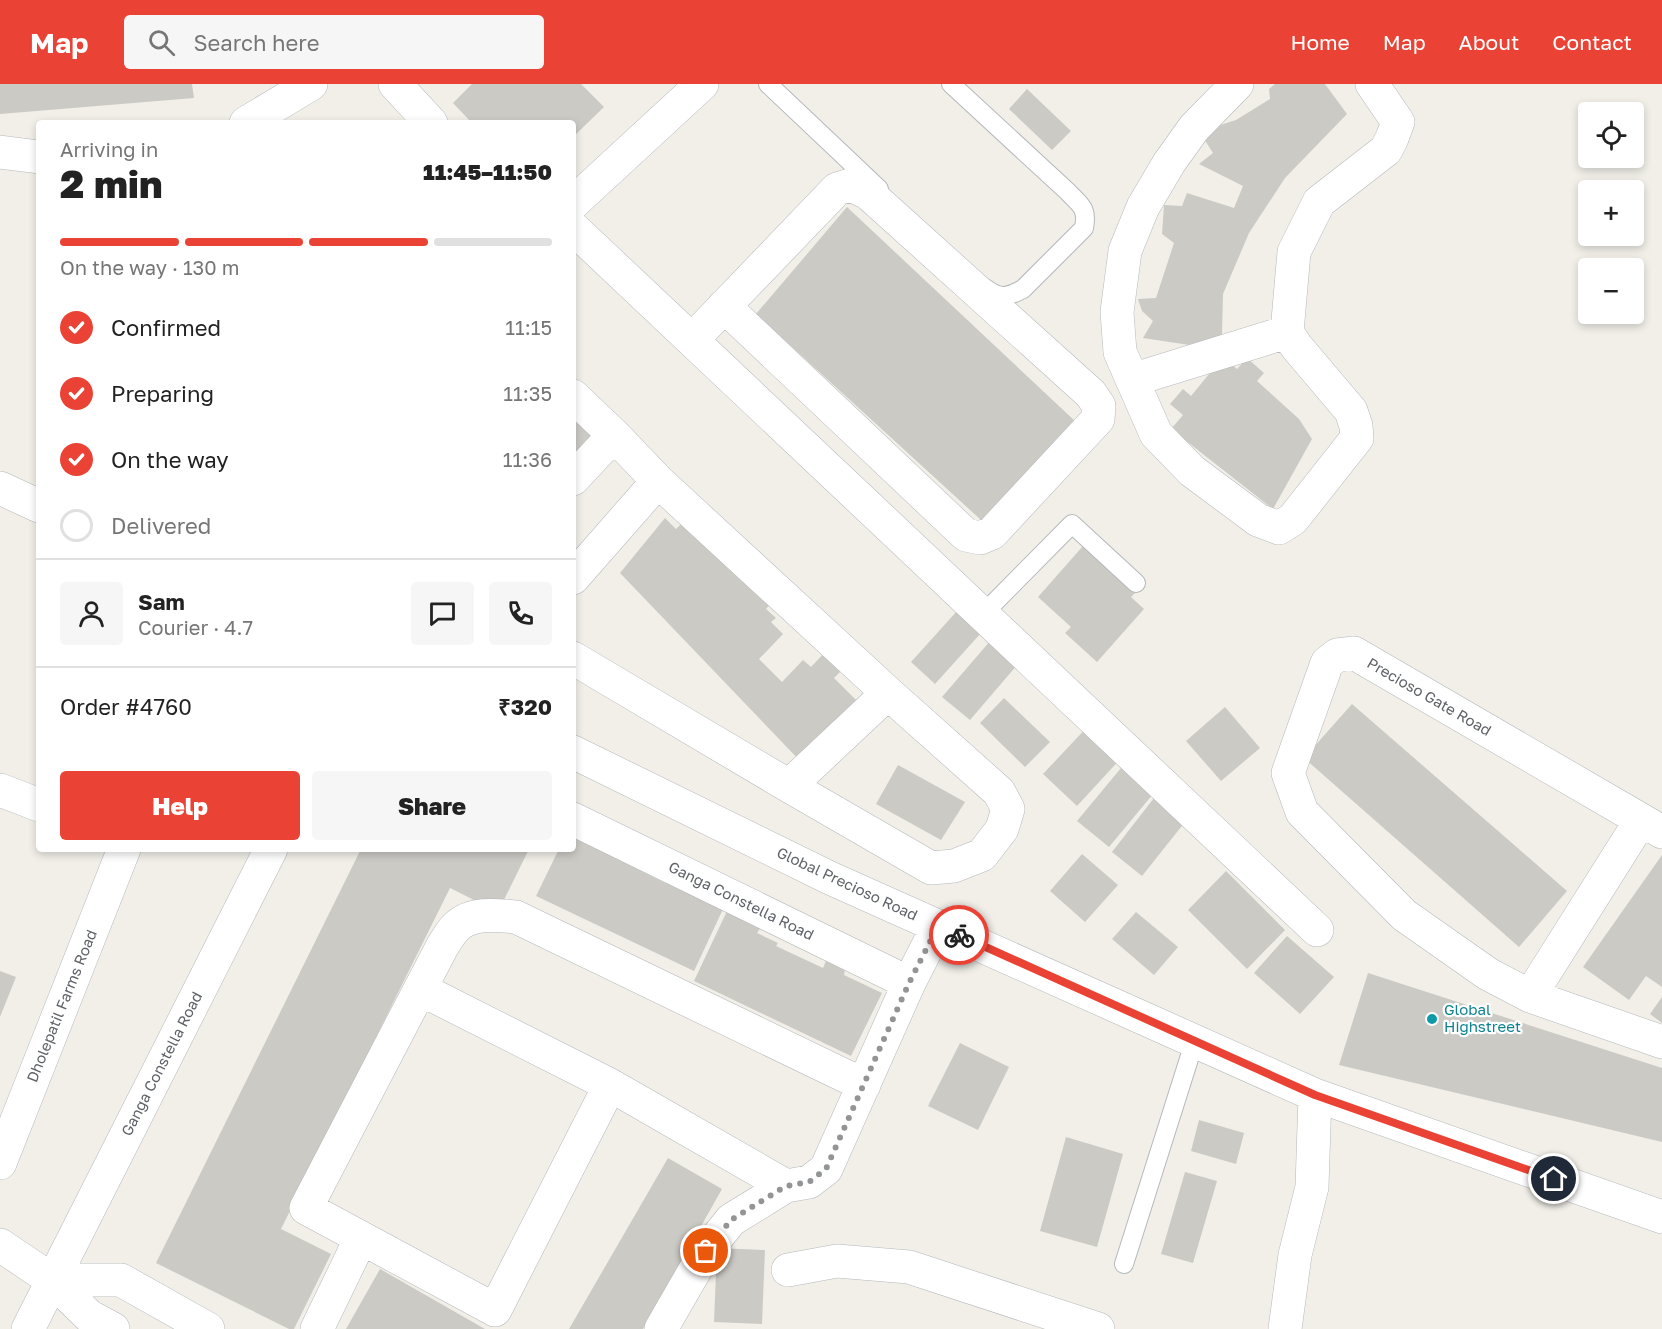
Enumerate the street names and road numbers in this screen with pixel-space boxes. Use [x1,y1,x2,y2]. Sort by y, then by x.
street label: Precioso Gate Road [1364,653,1495,739]
street label: Global Precioso Road [774,843,921,924]
street label: Ganga Constella Road [666,857,817,943]
street label: Dholepatil Farms Road [22,927,100,1085]
street label: Ganga Constella Road [117,988,205,1139]

